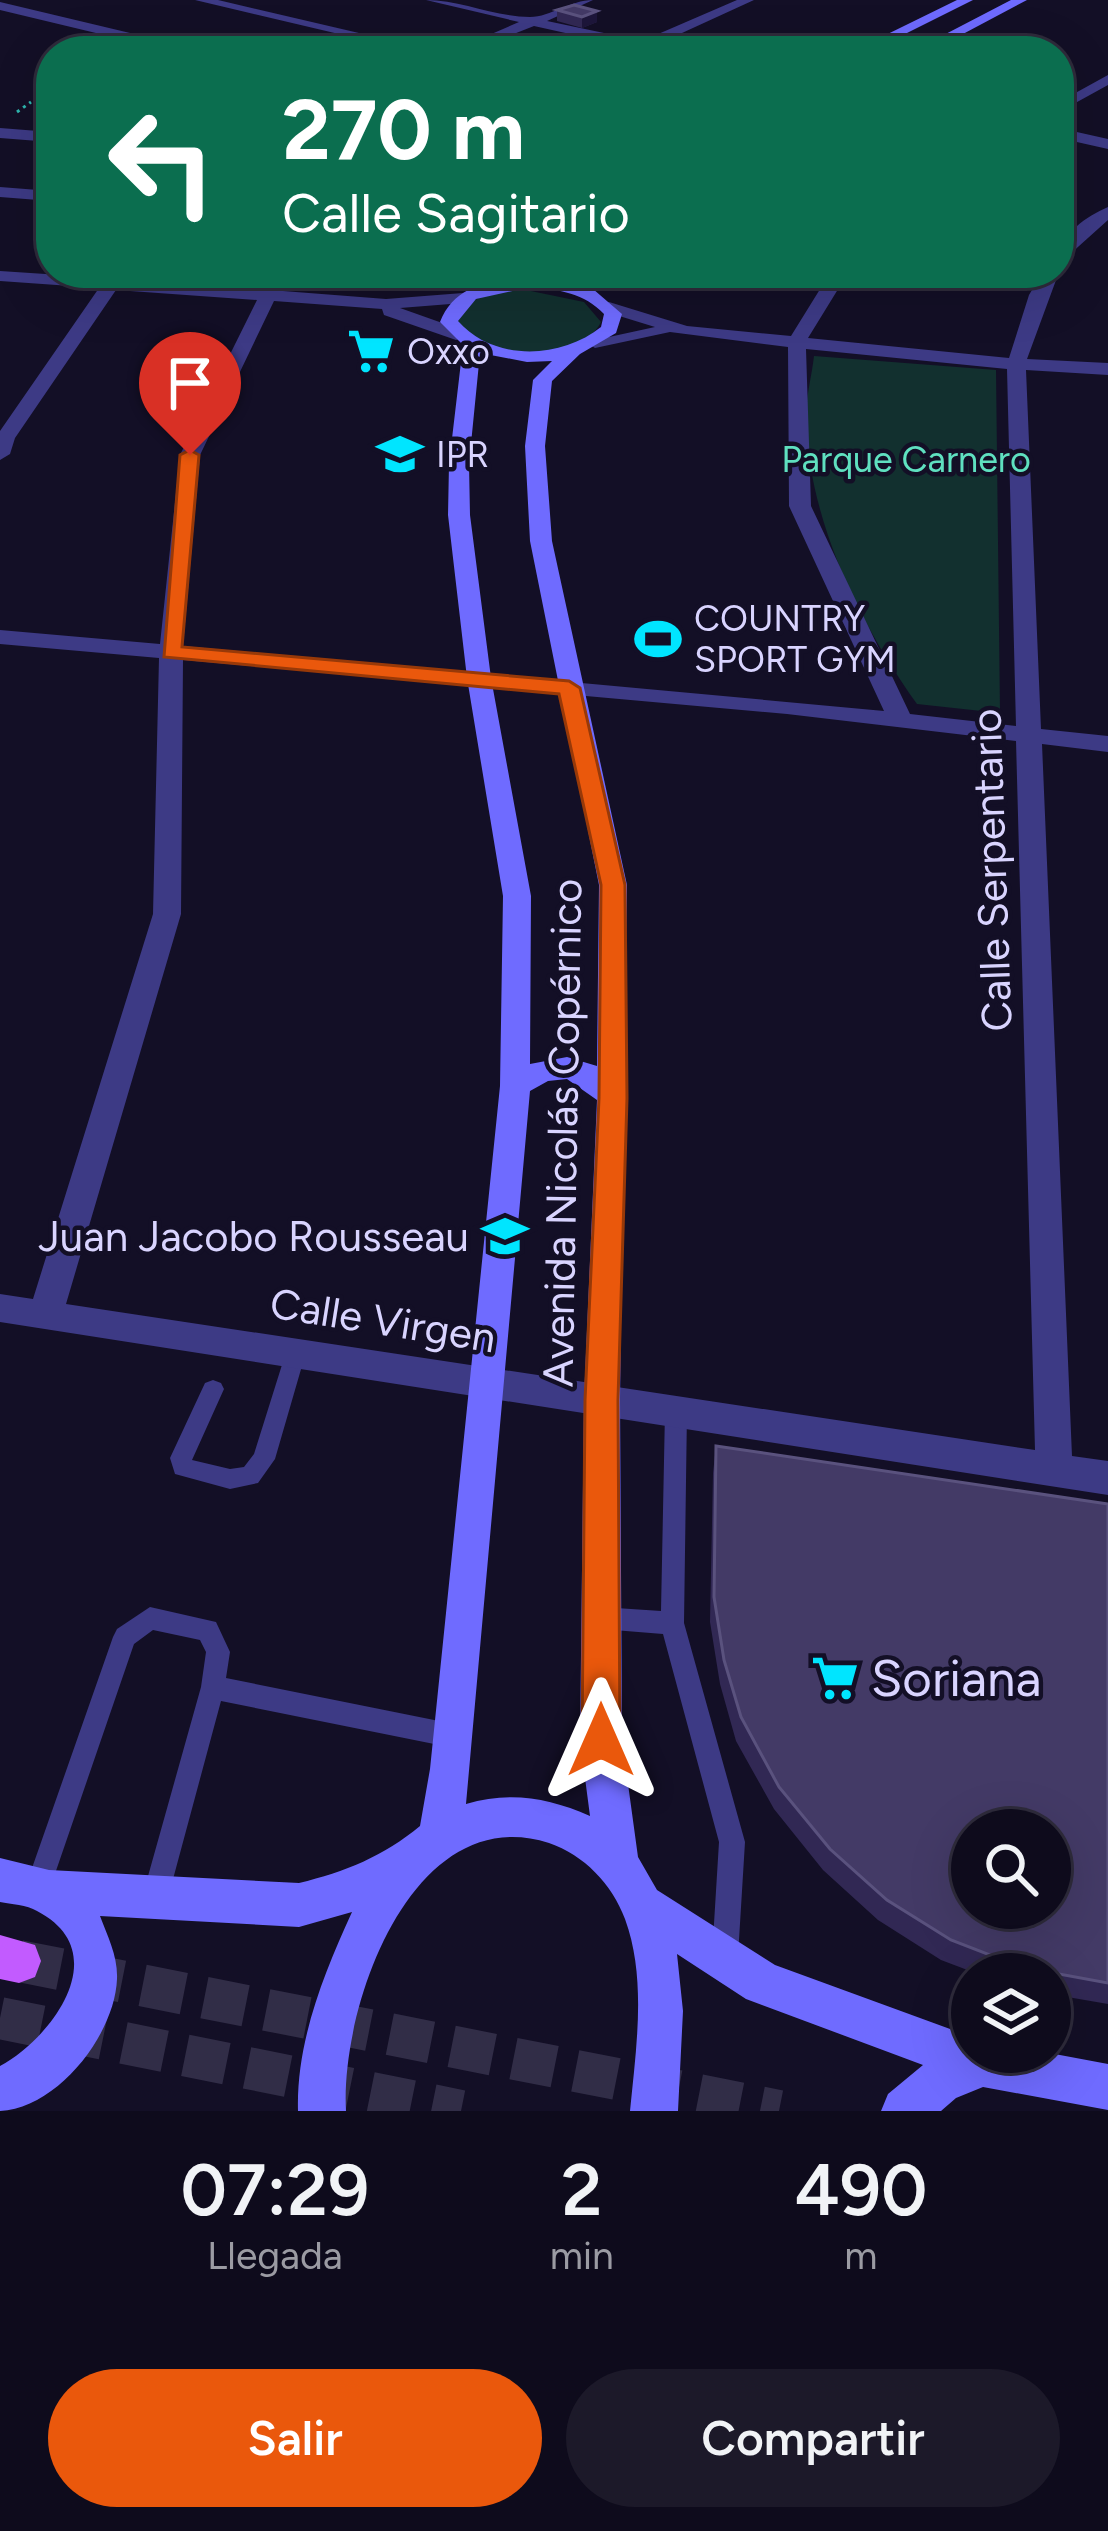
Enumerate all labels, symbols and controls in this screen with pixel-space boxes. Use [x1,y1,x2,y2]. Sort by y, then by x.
text: 270 m [282,79,525,180]
icon: left [84,84,240,240]
text: Calle Sagitario [282,181,630,246]
supermarket icon: Oxxo [346,326,396,376]
place label: Oxxo [407,330,490,373]
pin [139,332,241,455]
icon: arrive [157,350,223,416]
school or university icon: IPR [375,429,425,479]
place label: IPR [436,433,489,476]
park label: Parque Carnero [781,438,1031,481]
place label: COUNTRY SPORT GYM [694,597,896,681]
sports icon: COUNTRY SPORT GYM [633,614,683,664]
street label: Calle Serpentario [960,708,1023,1032]
street label: Avenida Nicolás Copérnico [533,878,592,1388]
place label: Juan Jacobo Rousseau [38,1211,469,1262]
school or university icon: Juan Jacobo Rousseau [480,1211,530,1261]
street label: Calle Virgen [267,1278,499,1363]
place label: Soriana [871,1648,1041,1709]
supermarket icon: Soriana [810,1653,860,1703]
position arrow [538,1677,664,1803]
map controls [951,1809,1071,2073]
button: search [951,1809,1071,1929]
button: layers [951,1953,1071,2073]
text: 07:29 [181,2147,369,2233]
text: 2 [561,2147,602,2233]
text: 490 [794,2147,927,2233]
text: Llegada [207,2232,343,2279]
text: min [550,2232,614,2279]
text: m [844,2232,878,2279]
button: Salir [48,2369,542,2507]
button: Compartir [566,2369,1060,2507]

